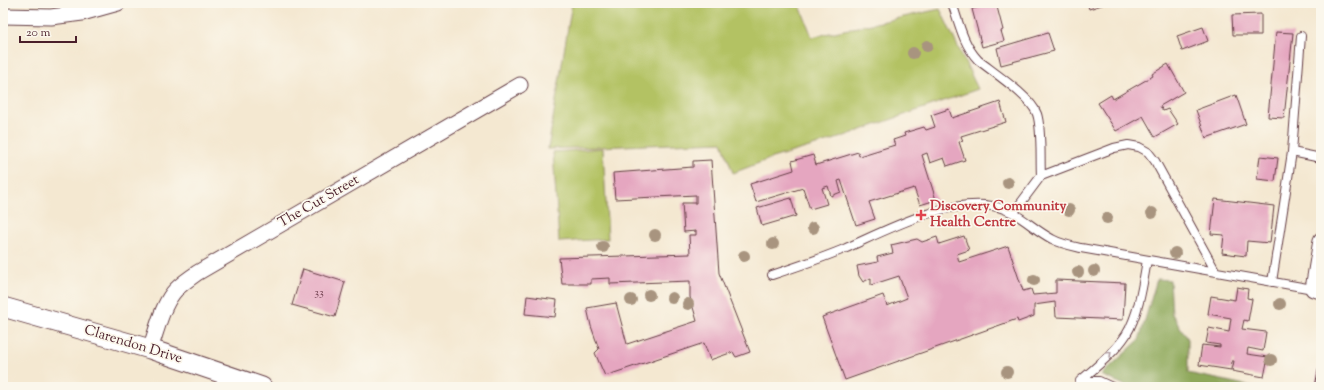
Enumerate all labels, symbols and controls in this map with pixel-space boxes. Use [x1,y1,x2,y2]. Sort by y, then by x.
scale bar [20,18,76,44]
text: 20 m [26,24,51,42]
street label: The Cut Street [275,171,363,233]
place label: Discovery Community Health Centre [930,197,1066,233]
marker: Discovery Community Health Centre [915,209,927,221]
house number: 33 [314,284,324,302]
street label: Clarendon Drive [81,321,185,369]
one-way arrow [1104,351,1112,359]

